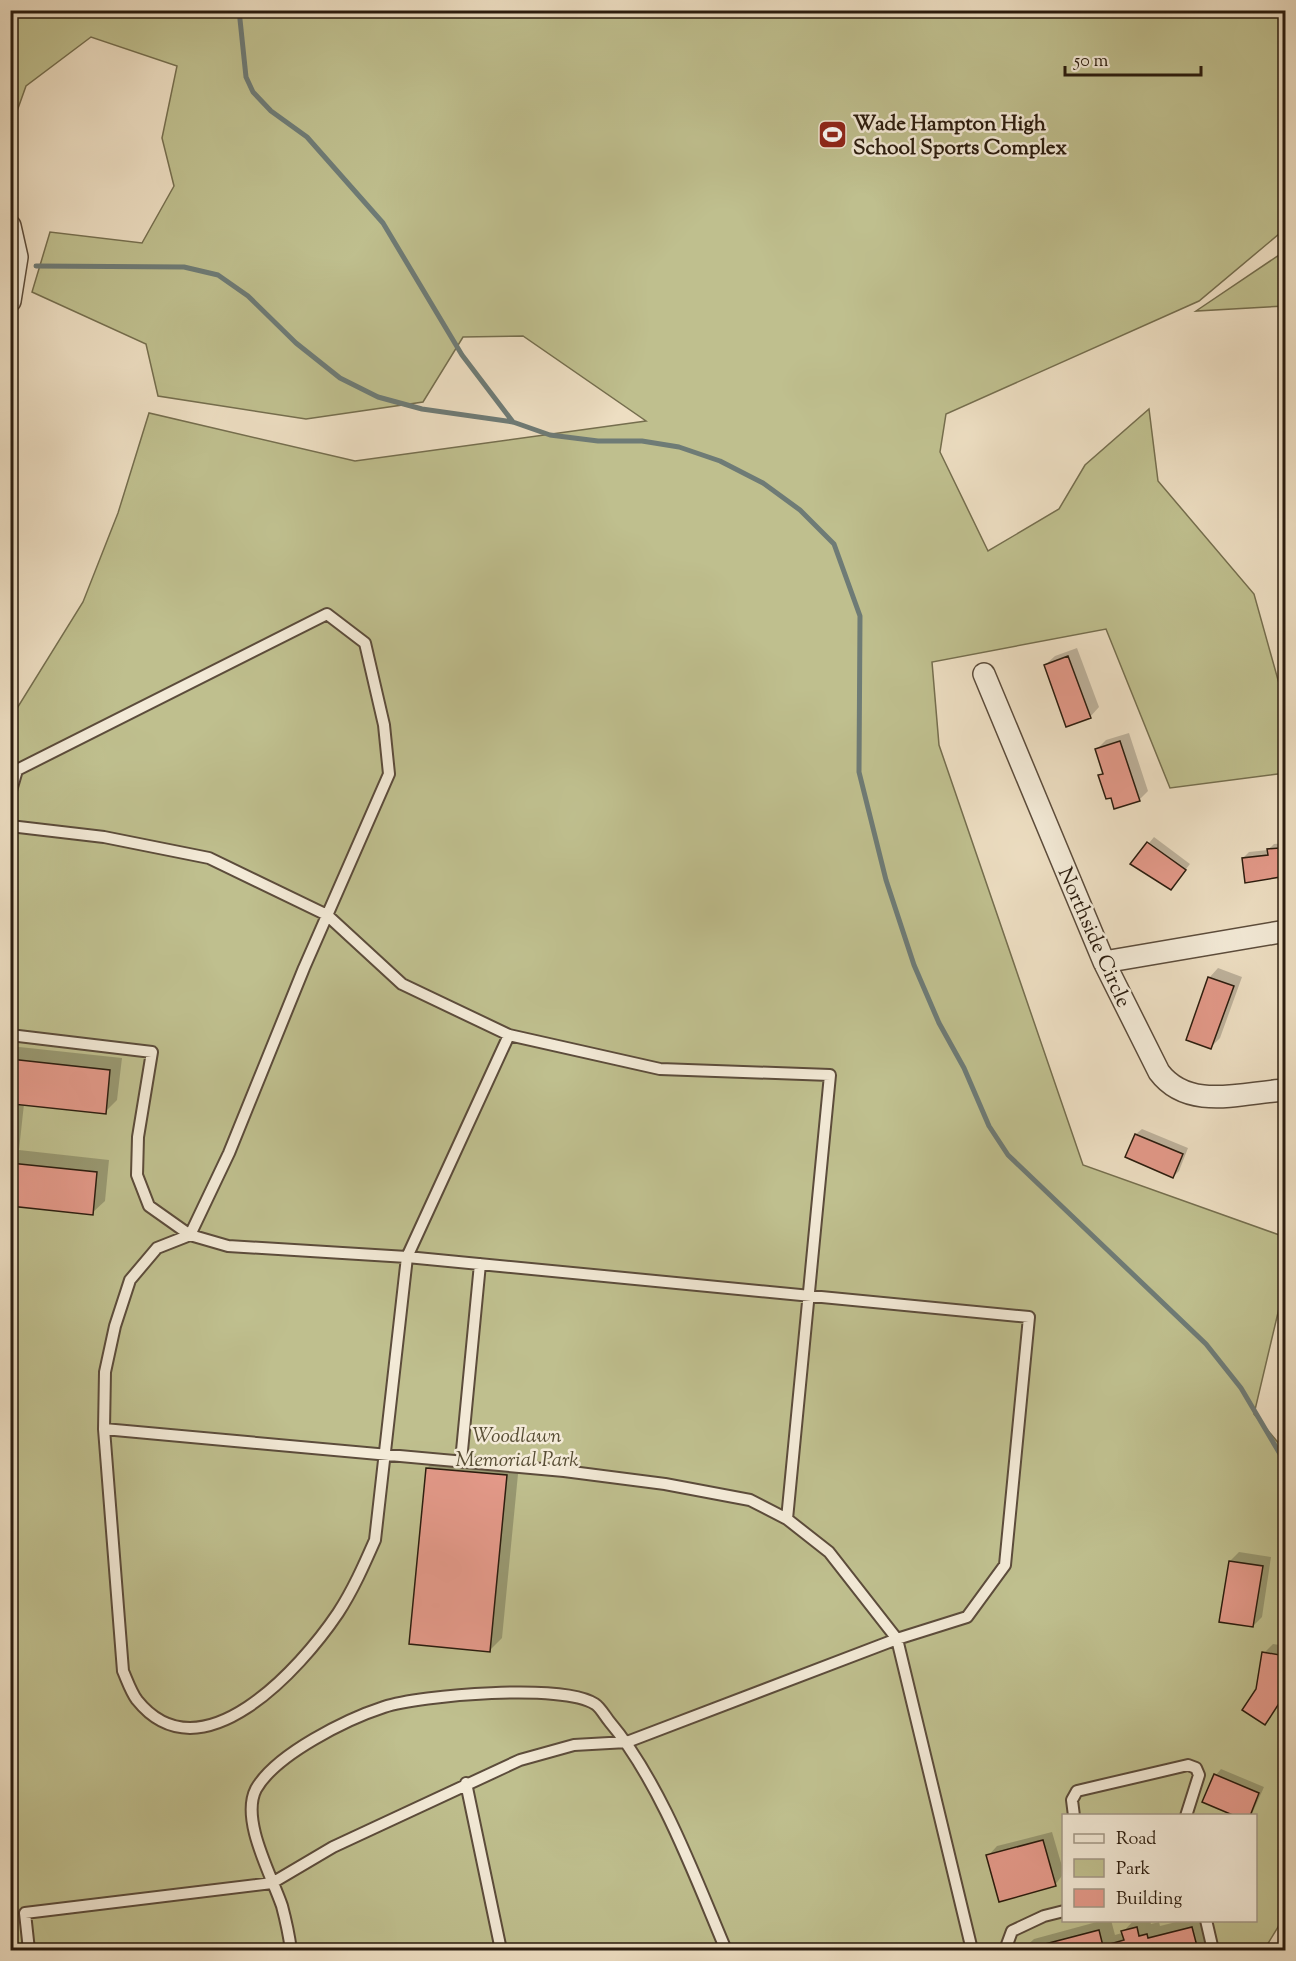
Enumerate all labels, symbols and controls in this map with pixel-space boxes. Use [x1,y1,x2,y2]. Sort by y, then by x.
scale bar [1065,39,1202,77]
text: 50 m [1073,49,1109,75]
place label: Wade Hampton High School Sports Complex [853,110,1067,164]
sports icon: Wade Hampton High School Sports Complex [816,119,848,151]
street label: Northside Circle [1049,863,1137,1013]
park label: Woodlawn Memorial Park [455,1422,579,1476]
legend [1062,1814,1257,1922]
text: Road [1116,1827,1156,1853]
text: Park [1116,1857,1151,1883]
text: Building [1116,1887,1182,1913]

